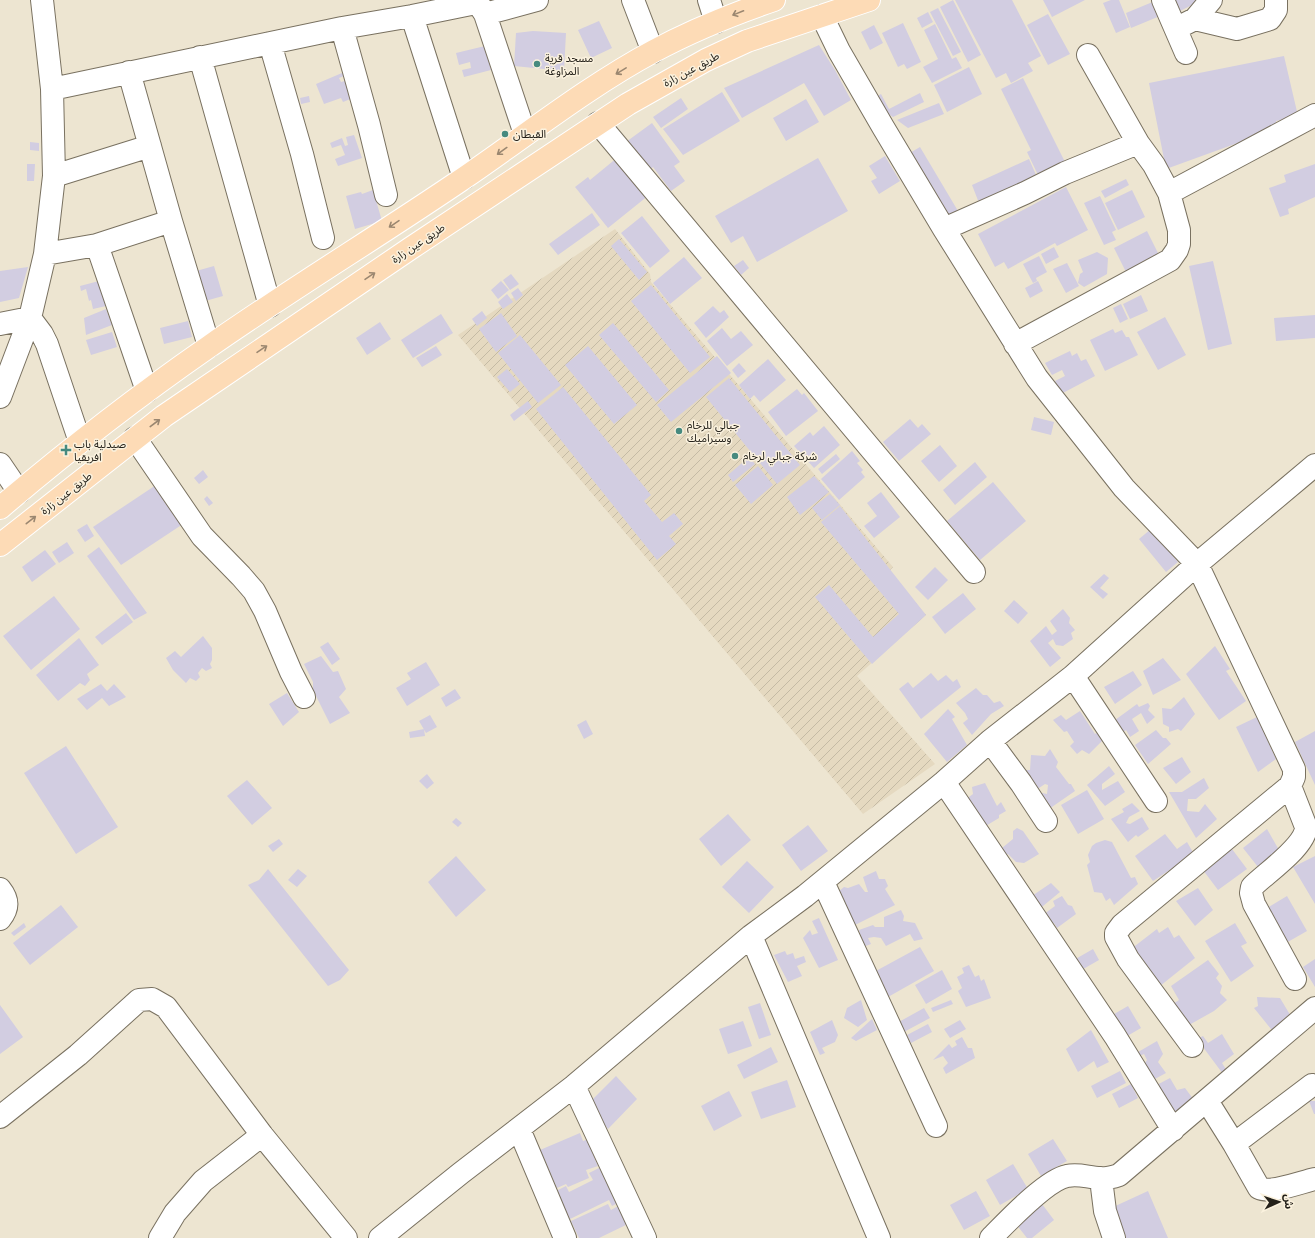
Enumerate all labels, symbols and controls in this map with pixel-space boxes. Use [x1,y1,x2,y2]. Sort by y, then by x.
one-way arrow [732,10,744,17]
street label: طريق عين زارة [661,48,721,90]
place label: مسجد قرية المزاوغة [545,51,594,78]
marker: مسجد قرية المزاوغة [532,59,542,69]
one-way arrow [615,67,627,75]
place label: القبطان [513,127,546,141]
marker: القبطان [500,129,510,139]
one-way arrow [497,147,508,155]
one-way arrow [388,220,400,228]
street label: طريق عين زارة [389,220,447,266]
one-way arrow [364,272,375,280]
one-way arrow [256,345,267,353]
place label: جبالي للرخام وسيراميك [687,418,740,445]
one-way arrow [149,419,160,427]
marker: جبالي للرخام وسيراميك [674,426,684,436]
place label: صيدلية باب افريقيا [74,437,126,464]
marker: صيدلية باب افريقيا [61,445,71,455]
place label: شركة جبالي لرخام [743,449,818,466]
marker: شركة جبالي لرخام [730,451,740,461]
street label: طريق عين زارة [38,469,95,517]
one-way arrow [25,516,36,525]
north arrow [1259,1182,1299,1222]
text: ش [1282,1194,1296,1209]

